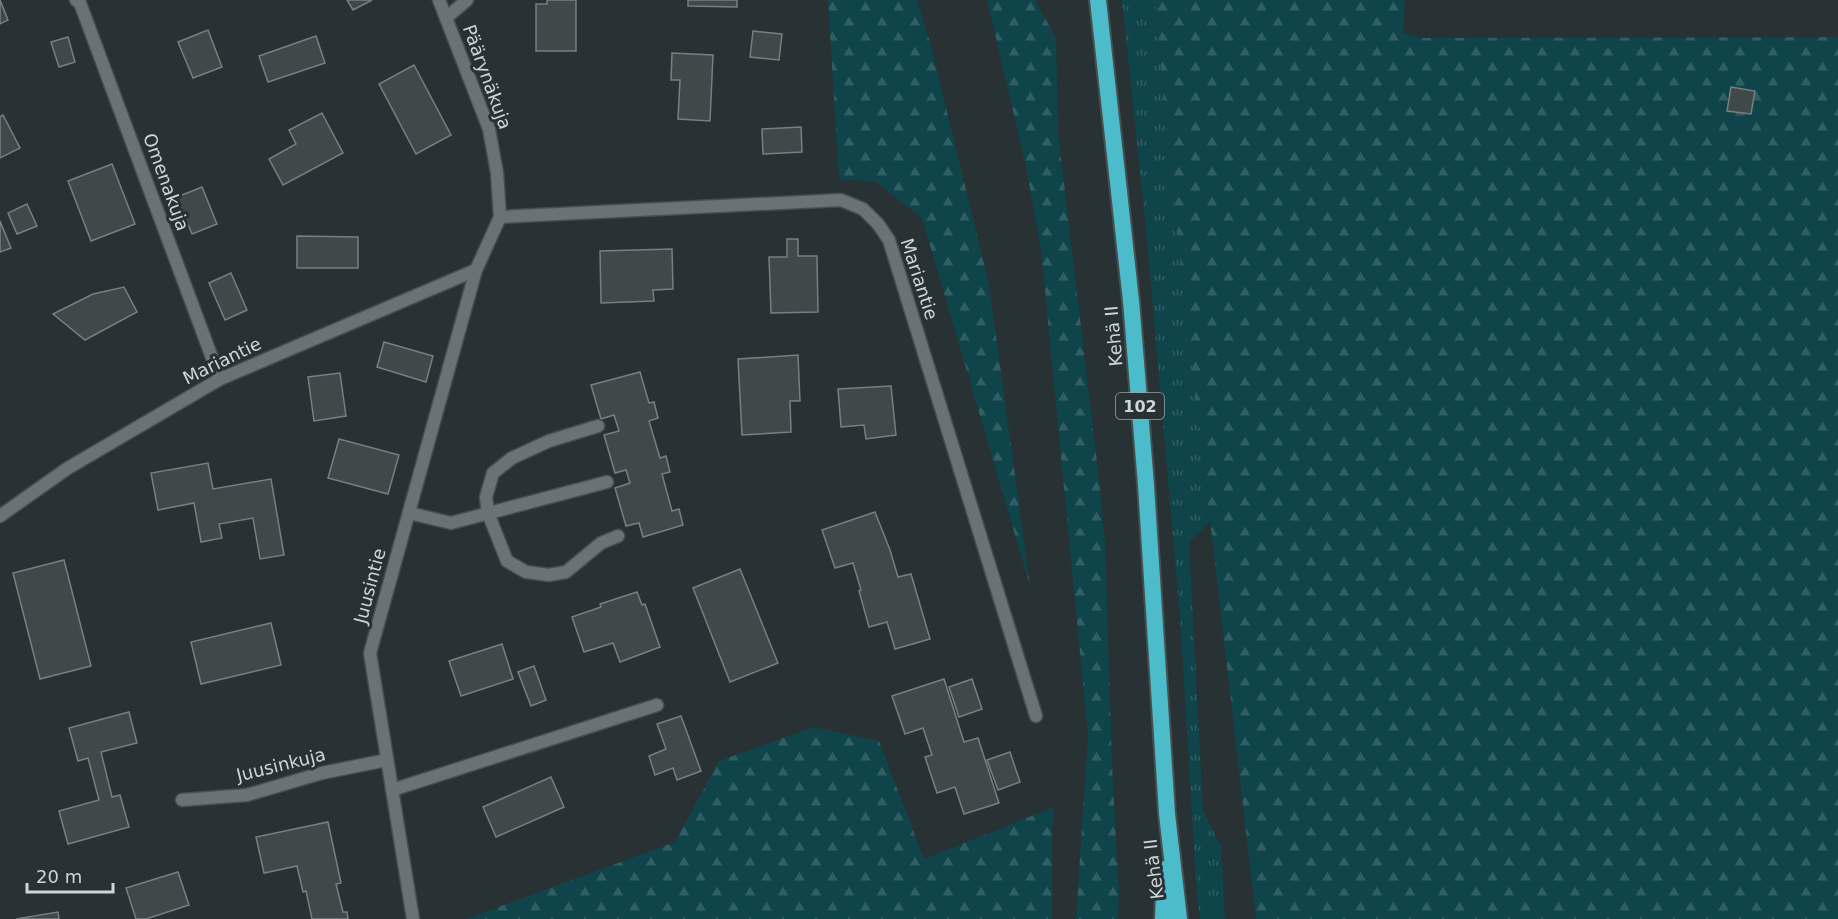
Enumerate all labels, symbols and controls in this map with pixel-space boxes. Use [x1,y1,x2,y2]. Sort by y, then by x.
street label: Päärynäkuja [459,22,516,132]
street label: Omenakuja [139,130,194,234]
street label: Mariantie [896,235,943,322]
street label: Kehä II [1100,305,1127,367]
street label: Mariantie [179,333,264,389]
road number: 102 [1116,393,1164,419]
street label: Juusintie [349,546,390,627]
street label: Juusinkuja [233,743,328,786]
street label: Kehä II [1139,838,1168,900]
scale bar [27,856,112,894]
text: 20 m [36,866,82,887]

